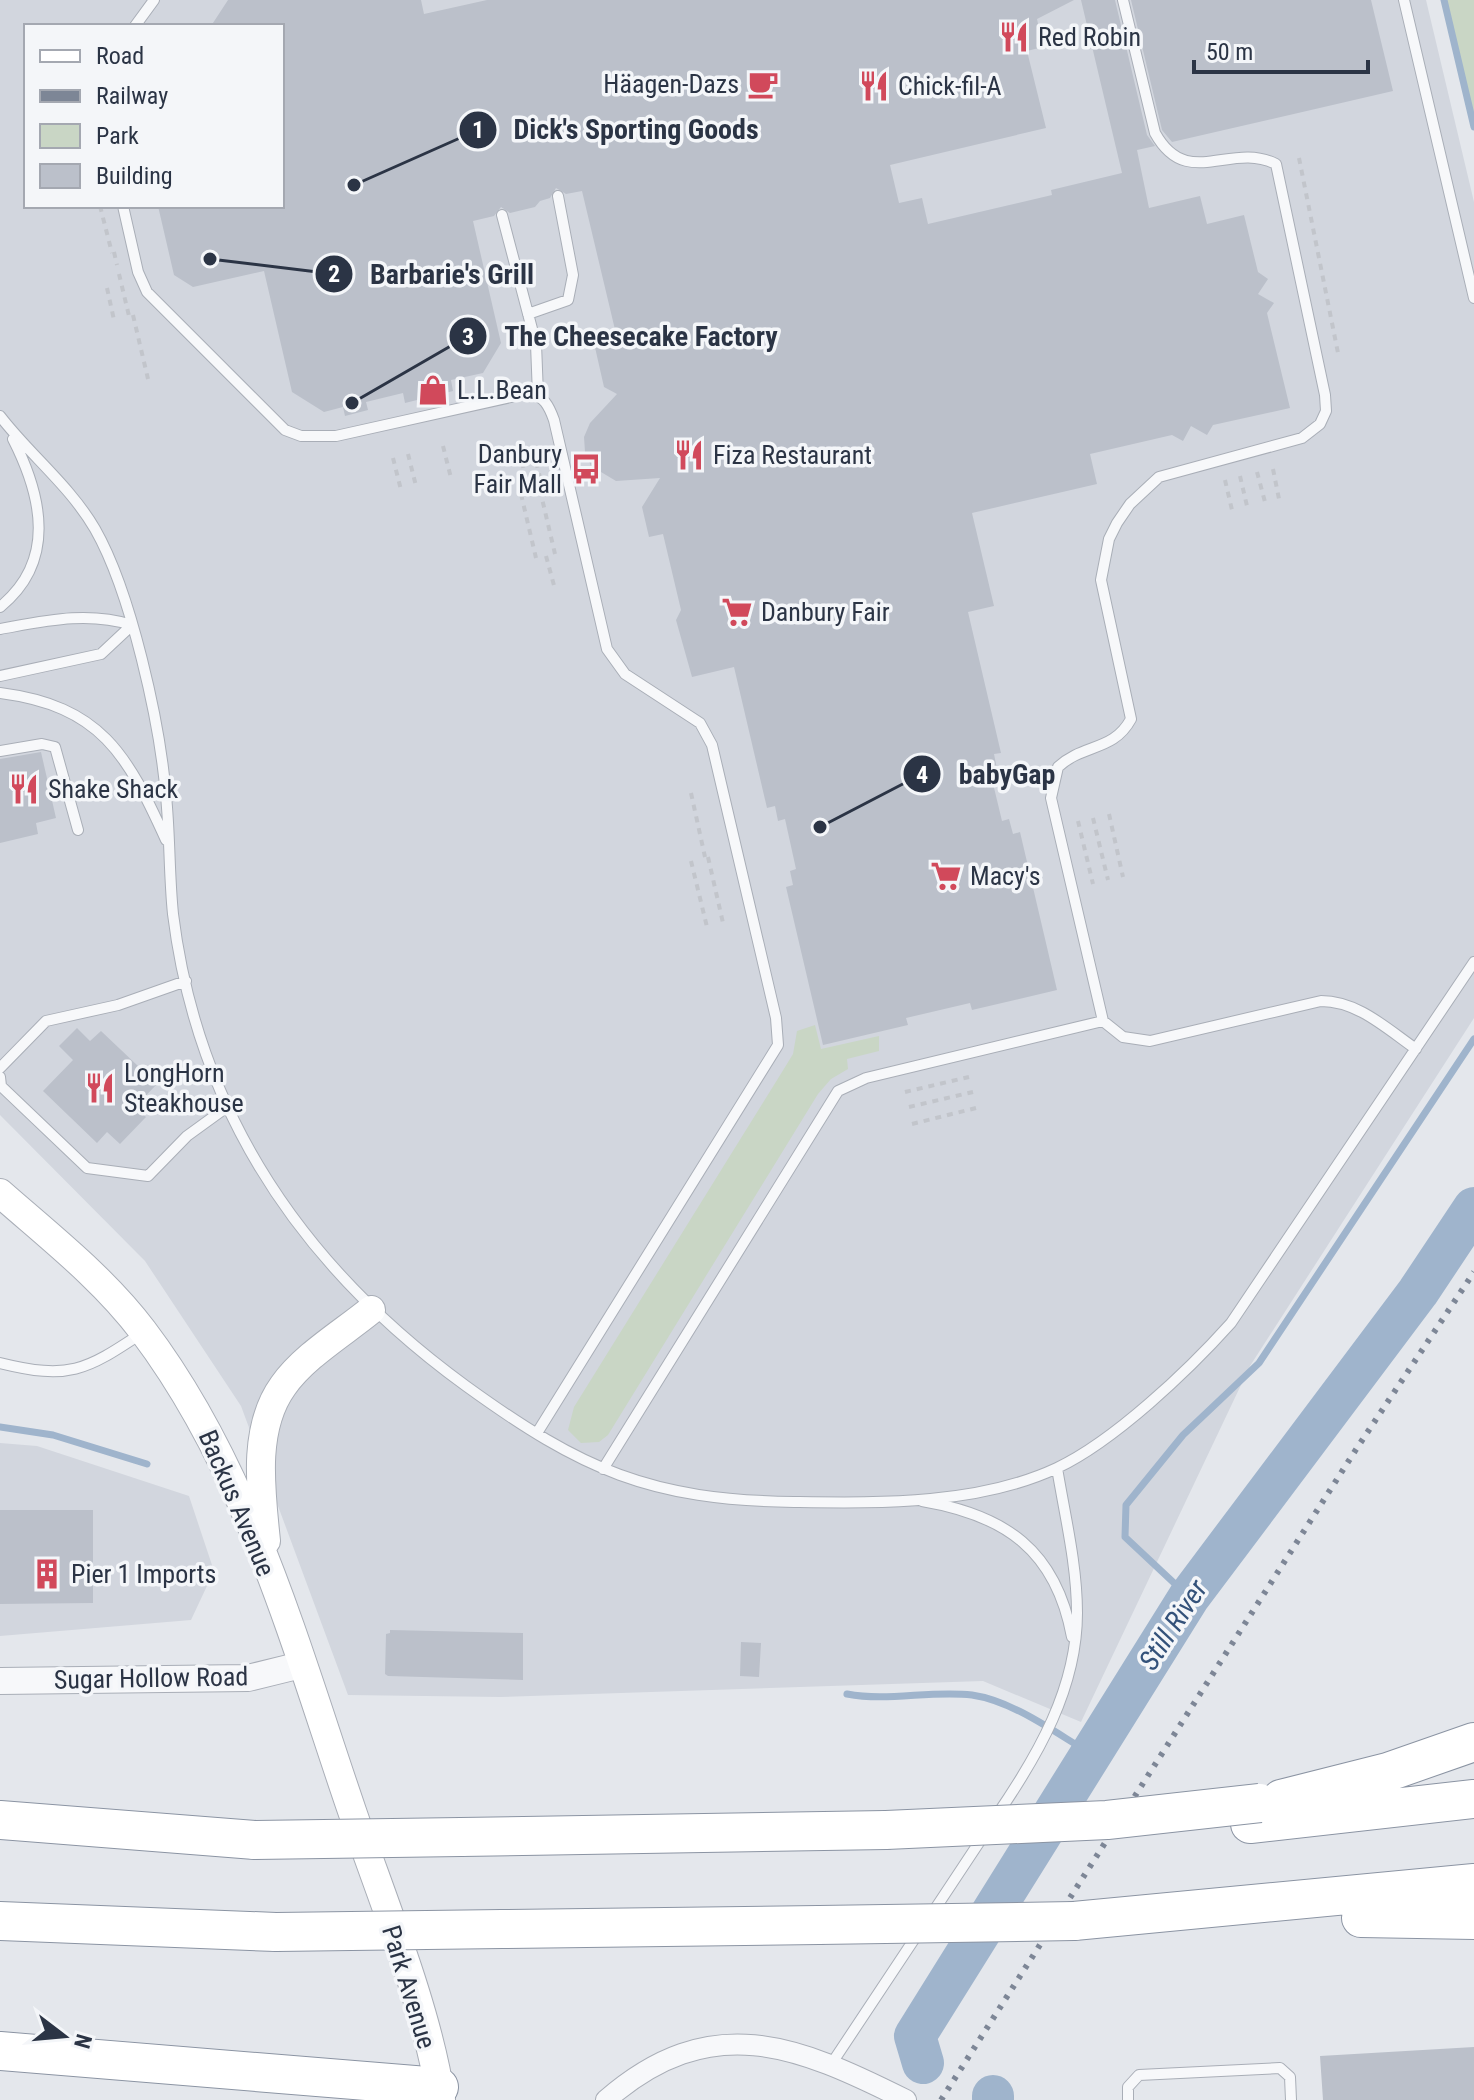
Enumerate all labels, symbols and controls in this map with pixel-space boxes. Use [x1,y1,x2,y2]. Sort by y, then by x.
restaurant icon: Red Robin [997,20,1031,54]
place label: Red Robin [1038,22,1141,52]
legend [24,24,284,208]
scale bar [1194,24,1368,74]
text: 50 m [1206,38,1253,66]
text: Road [96,42,144,70]
cafe icon: Häagen-Dazs [746,67,780,101]
place label: Häagen-Dazs [603,69,739,99]
restaurant icon: Chick-fil-A [857,69,891,103]
place label: Chick-fil-A [898,71,1002,101]
text: Railway [96,82,168,110]
callout: Dick's Sporting Goods [458,104,775,156]
text: Dick's Sporting Goods [513,113,759,146]
text: 1 [472,116,484,144]
text: Park [96,122,139,150]
text: Building [96,162,173,190]
callout: Barbarie's Grill [314,248,550,300]
text: Barbarie's Grill [370,258,534,291]
text: 2 [328,260,340,288]
callout: The Cheesecake Factory [448,310,794,362]
text: The Cheesecake Factory [504,320,778,353]
text: 3 [462,323,474,351]
shop icon: L.L.Bean [416,373,450,407]
place label: L.L.Bean [457,375,547,405]
restaurant icon: Fiza Restaurant [672,438,706,472]
place label: Danbury Fair Mall [474,439,562,499]
place label: Fiza Restaurant [713,440,872,470]
bus stop icon: Danbury Fair Mall [569,452,603,486]
supermarket icon: Danbury Fair [720,595,754,629]
place label: Danbury Fair [761,597,890,627]
callout: babyGap [902,748,1071,800]
text: babyGap [959,758,1055,791]
text: 4 [916,761,928,789]
restaurant icon: Shake Shack [7,772,41,806]
place label: Shake Shack [48,774,179,804]
supermarket icon: Macy's [929,859,963,893]
place label: Macy's [970,861,1041,891]
place label: LongHorn Steakhouse [124,1058,244,1118]
restaurant icon: LongHorn Steakhouse [83,1071,117,1105]
street label: Backus Avenue [193,1426,281,1580]
building icon: Pier 1 Imports [30,1557,64,1591]
place label: Pier 1 Imports [71,1559,216,1589]
water label: Still River [1132,1573,1215,1676]
street label: Sugar Hollow Road [54,1661,248,1695]
street label: Park Avenue [376,1922,442,2052]
north arrow [24,1996,104,2076]
text: N [69,2031,97,2051]

